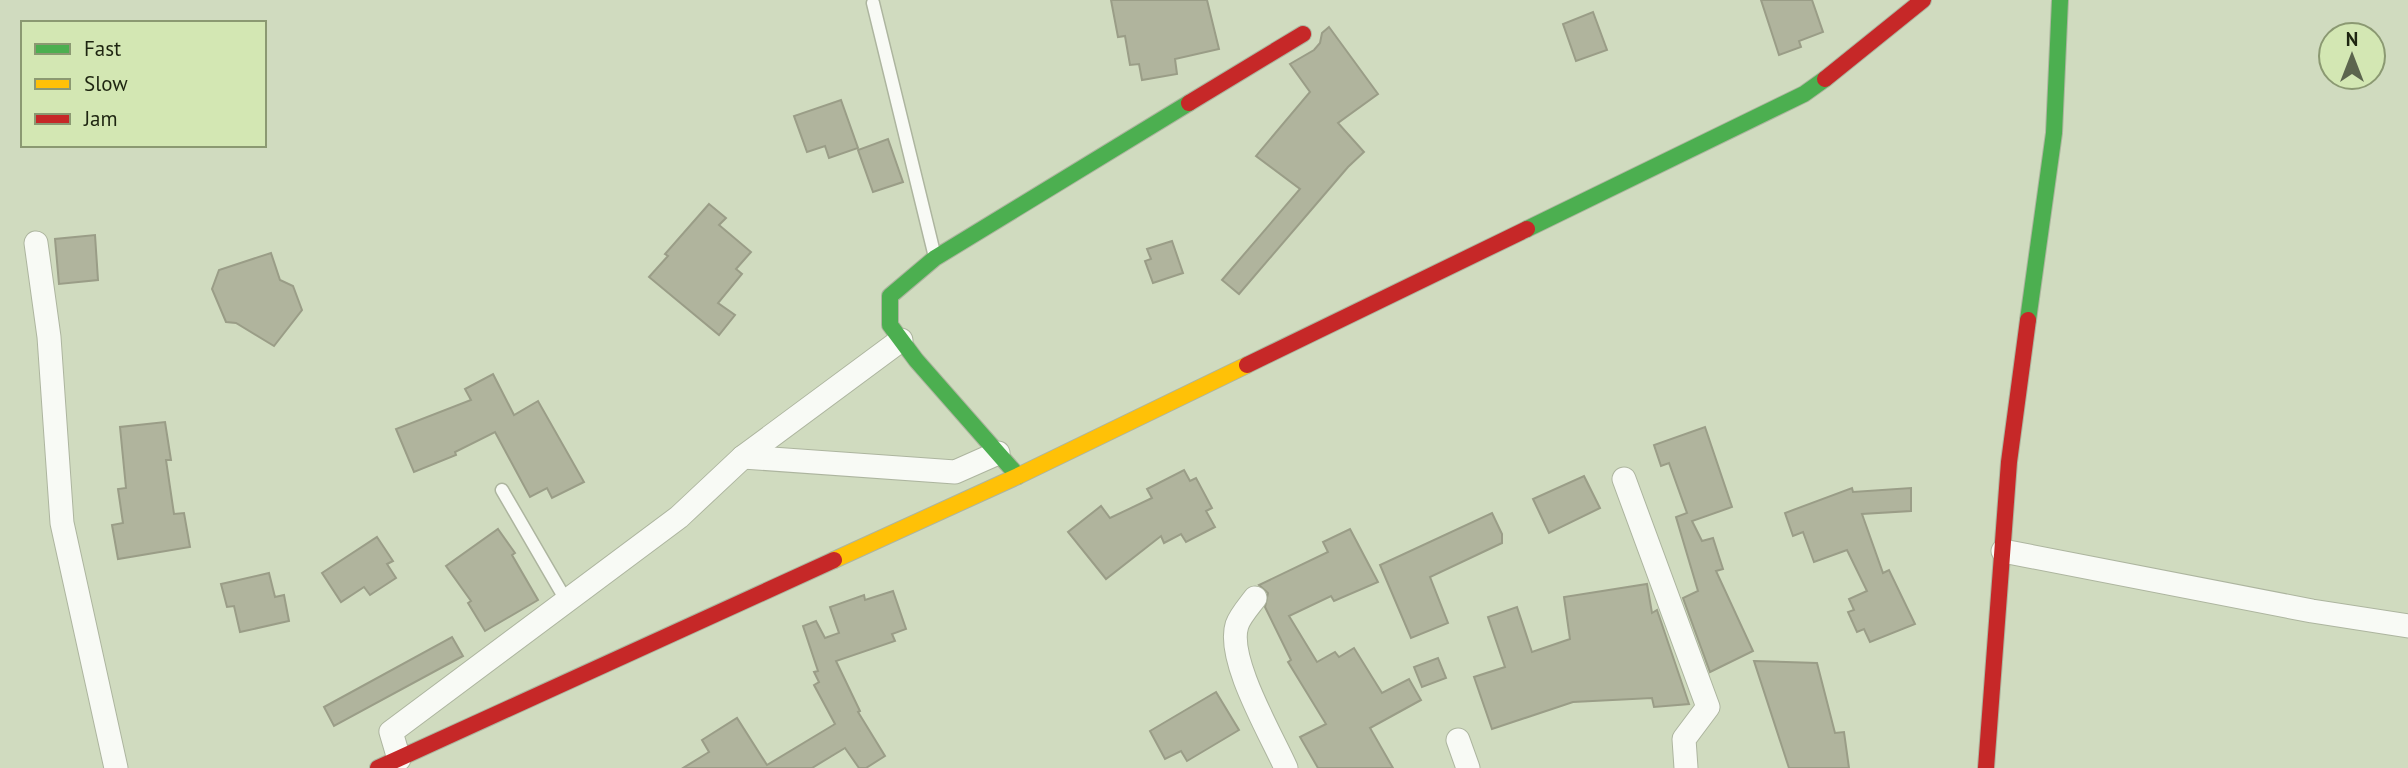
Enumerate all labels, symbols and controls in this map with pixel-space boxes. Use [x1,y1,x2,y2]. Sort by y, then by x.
legend [21,21,266,147]
north arrow [2317,21,2387,91]
text: N [2346,27,2358,51]
text: Fast [84,35,121,62]
text: Slow [84,70,128,97]
text: Jam [83,105,118,132]

